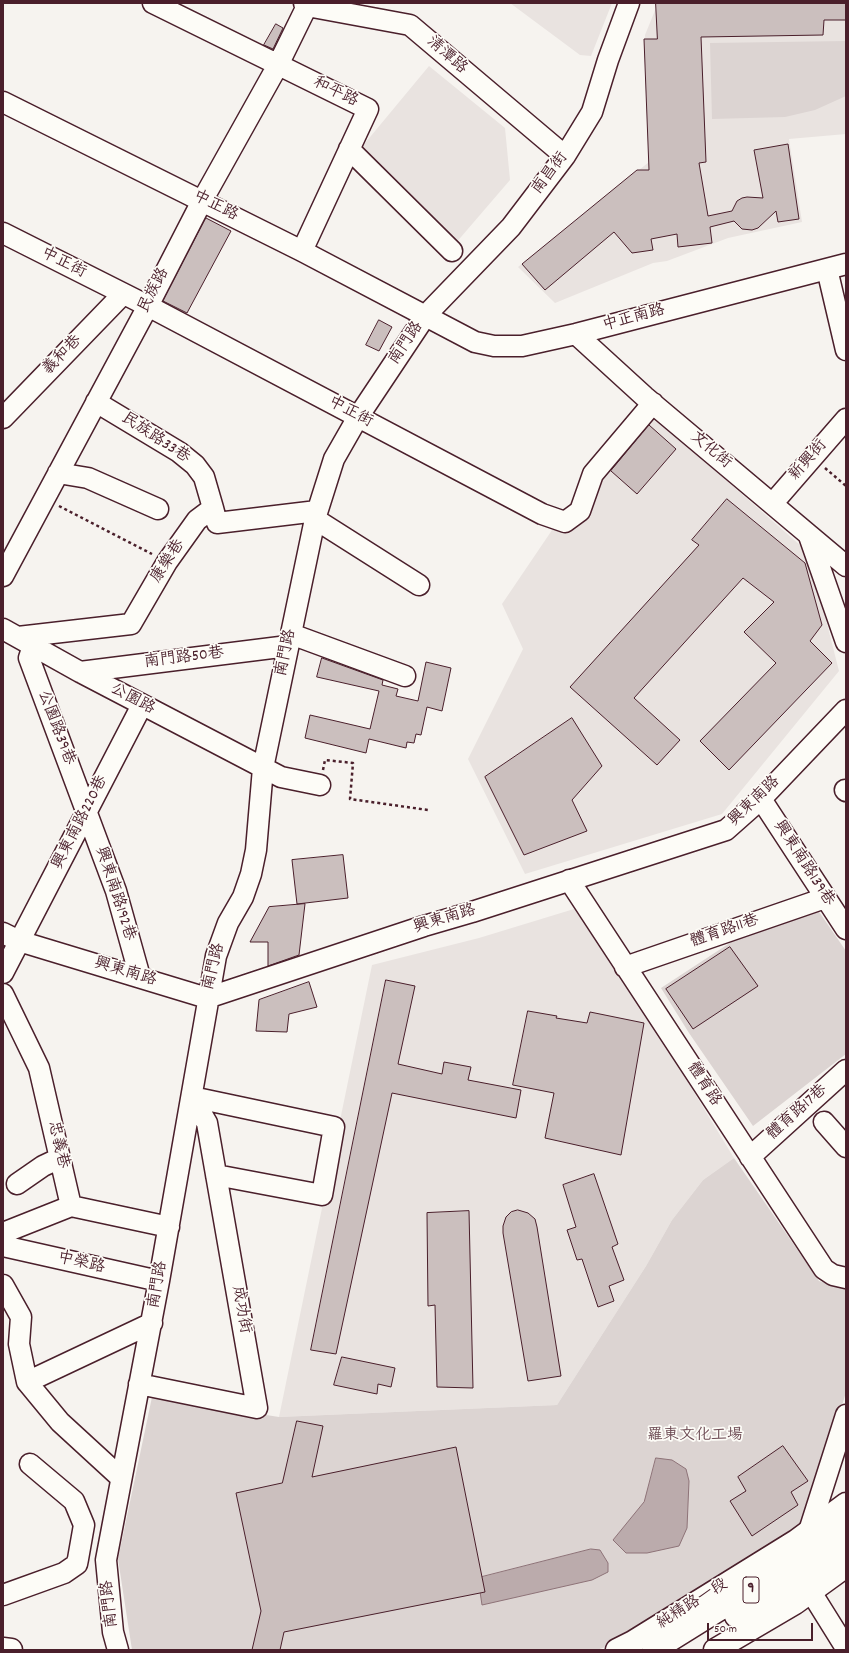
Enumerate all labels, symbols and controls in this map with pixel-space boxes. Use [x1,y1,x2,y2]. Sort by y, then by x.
street label: 清潭路 [422,33,470,79]
street label: 和平路 [309,74,361,112]
street label: 南昌街 [529,149,573,199]
street label: 中正路 [189,188,241,226]
street label: 中正街 [37,245,89,283]
street label: 民族路 [136,265,174,317]
street label: 中正南路 [601,301,667,337]
street label: 南門路 [386,319,428,369]
street label: 義和巷 [39,332,87,380]
street label: 中正街 [324,393,376,433]
street label: 民族路33巷 [117,410,193,468]
street label: 文化街 [685,428,735,474]
street label: 新興街 [786,437,832,485]
street label: 康樂巷 [148,537,190,587]
street label: 南門路 [273,628,301,678]
street label: 南門路50巷 [143,645,225,673]
street label: 公園路 [106,680,158,720]
street label: 公園路39巷 [32,688,78,768]
street label: 興東南路220巷 [49,773,113,873]
street label: 興東南路 [725,773,785,831]
street label: 興東南路139巷 [768,818,838,910]
street label: 興東南路192巷 [90,845,138,943]
street label: 興東南路 [412,901,478,939]
street label: 體育路11巷 [688,911,762,953]
street label: 南門路 [200,941,230,993]
street label: 興東南路 [92,954,158,992]
street label: 體育路 [682,1060,724,1110]
street label: 體育路17巷 [764,1081,832,1145]
street label: 忠義巷 [42,1119,72,1171]
street label: 中榮路 [55,1249,107,1279]
street label: 南門路 [145,1260,173,1310]
street label: 成功街 [226,1285,254,1335]
park label: 羅東文化工場 [647,1427,743,1447]
street label: 純精路一段 [654,1576,732,1634]
road number: 9 [743,1577,759,1603]
street label: 南門路 [99,1579,123,1629]
scale bar [709,1615,815,1641]
text: 50 m [714,1621,737,1638]

